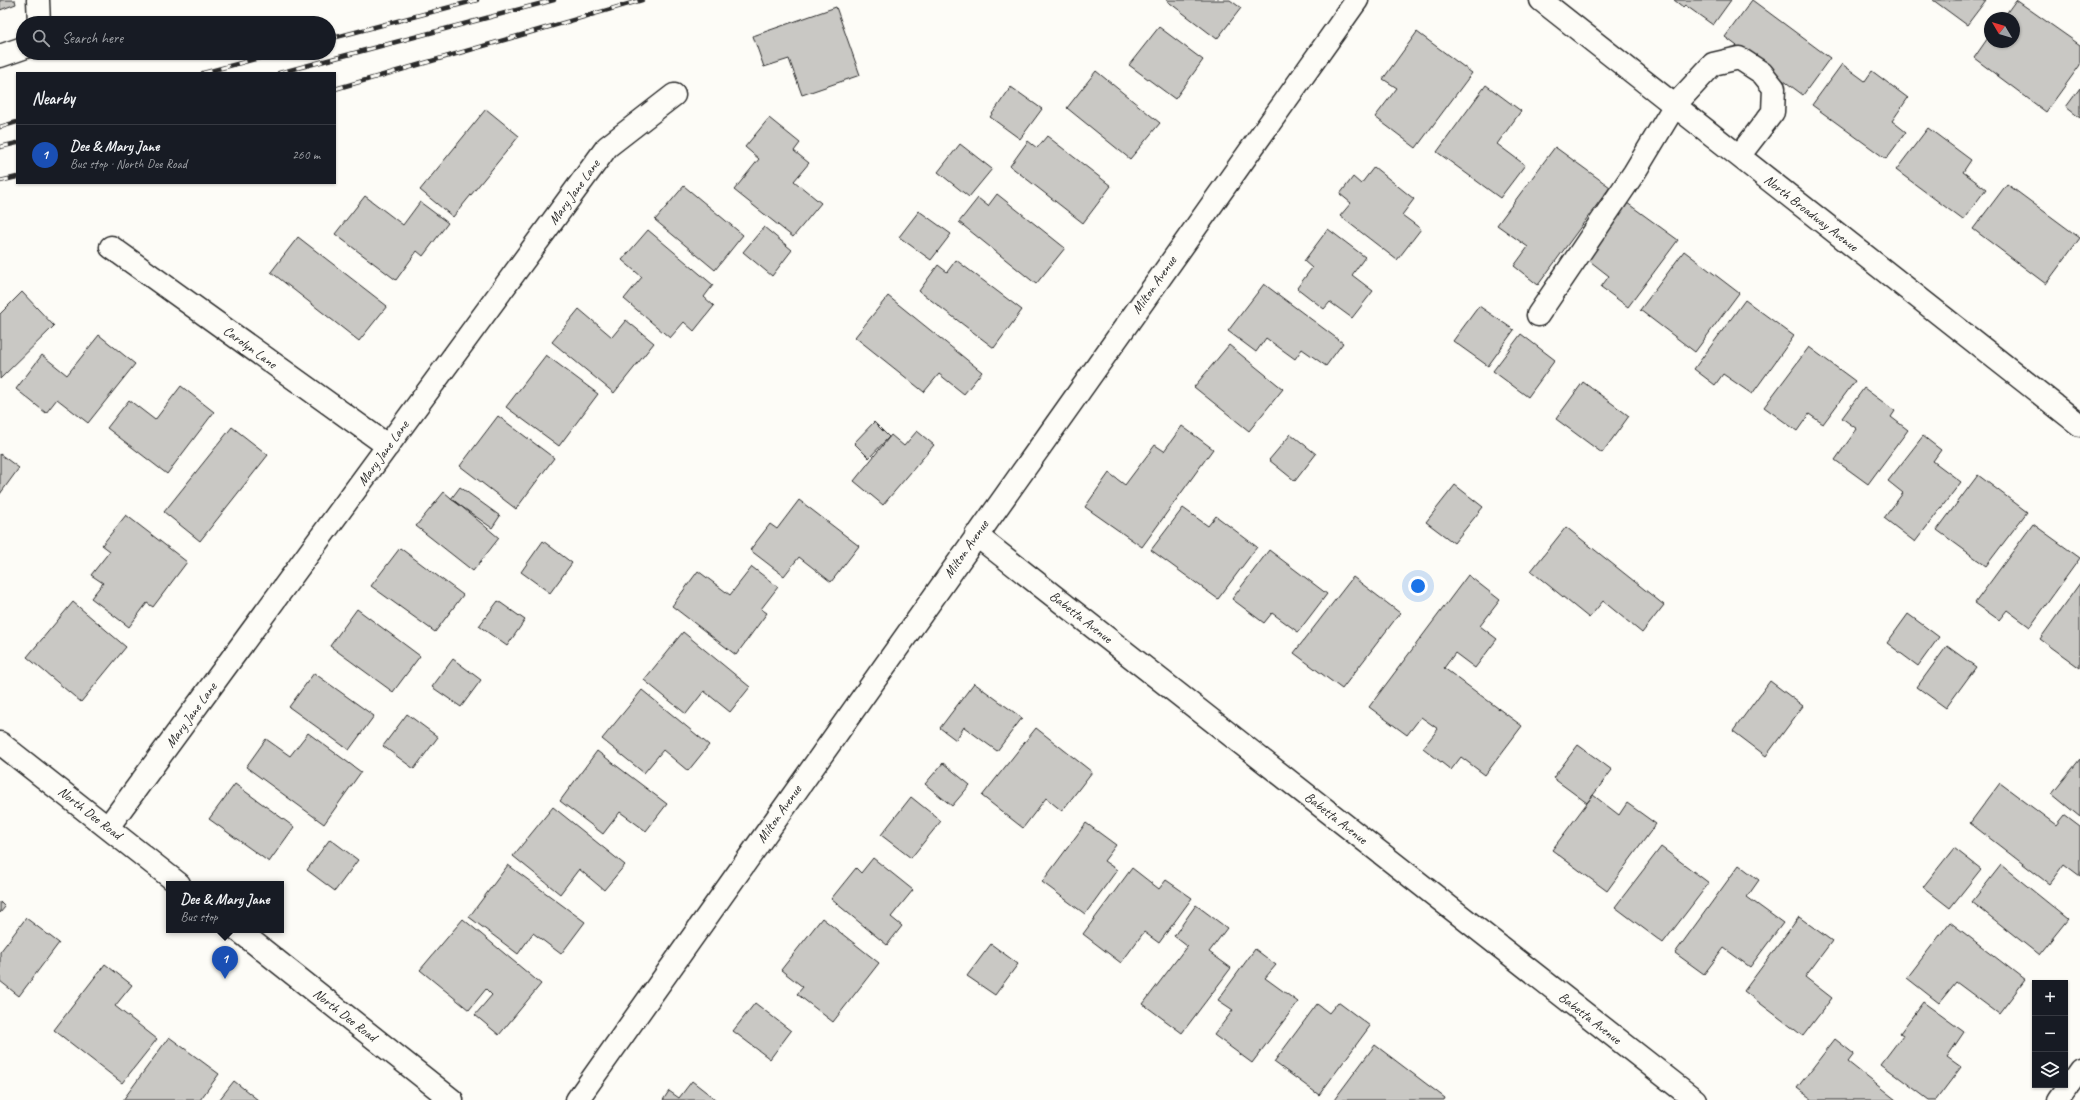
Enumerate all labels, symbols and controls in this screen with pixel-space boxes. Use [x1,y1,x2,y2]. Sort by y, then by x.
north arrow [1984,12,2020,48]
search box [16,16,336,60]
icon: search [30,27,52,49]
text: Search here [62,29,123,48]
text: Nearby [32,88,75,109]
text: Dee & Mary Jane [70,137,159,156]
text: 1 [42,147,48,163]
text: 260 m [292,147,320,163]
street label: Mary Jane Lane [545,155,604,228]
text: Bus stop · North Dee Road [70,156,187,172]
street label: North Broadway Avenue [1761,171,1862,256]
street label: Milton Avenue [1128,252,1181,317]
street label: Carolyn Lane [220,322,281,373]
street label: Mary Jane Lane [354,416,413,489]
street label: Milton Avenue [940,516,993,581]
your location [1408,576,1428,596]
street label: Babetta Avenue [1046,587,1117,648]
street label: Mary Jane Lane [162,678,221,751]
street label: Milton Avenue [753,781,806,846]
street label: North Dee Road [55,783,127,845]
street label: Babetta Avenue [1301,788,1372,849]
popup [166,881,284,933]
text: Dee & Mary Jane [180,890,270,909]
text: Bus stop [180,909,218,925]
pin: 1 [212,946,238,979]
map controls [2032,980,2068,1088]
button: + [2032,980,2068,1016]
street label: North Dee Road [310,985,382,1047]
street label: Babetta Avenue [1555,988,1626,1049]
button: − [2032,1016,2068,1052]
button: layers [2032,1052,2068,1088]

